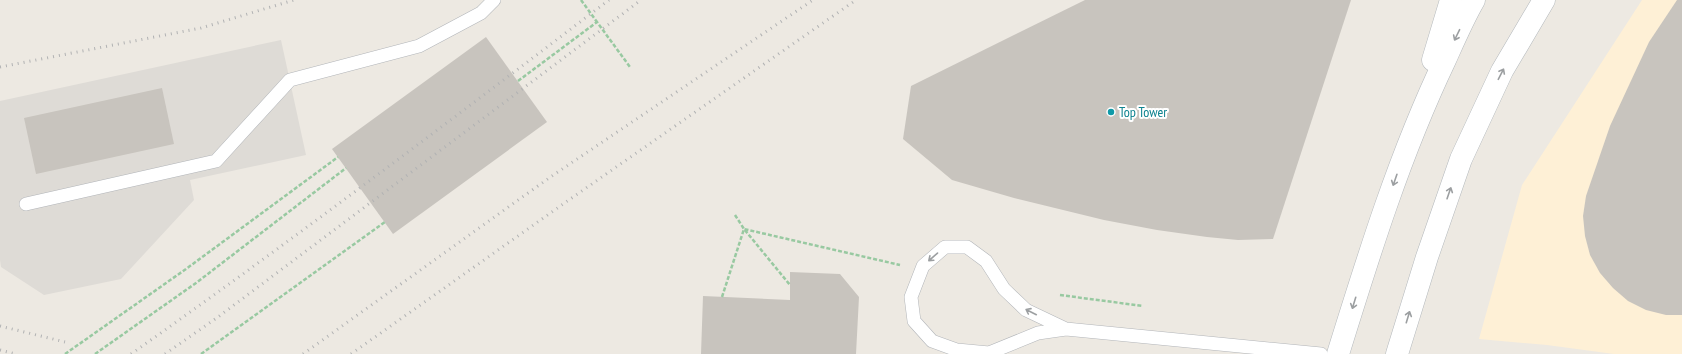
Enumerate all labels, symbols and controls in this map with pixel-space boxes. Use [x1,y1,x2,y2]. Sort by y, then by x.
one-way arrow [1453,29,1460,41]
one-way arrow [1498,69,1505,81]
place label: Top Tower [1119,103,1167,121]
marker: Top Tower [1106,107,1116,117]
one-way arrow [1390,174,1398,186]
one-way arrow [1445,188,1453,200]
one-way arrow [928,253,938,262]
one-way arrow [1350,297,1357,310]
one-way arrow [1025,308,1037,315]
one-way arrow [1405,310,1412,323]

